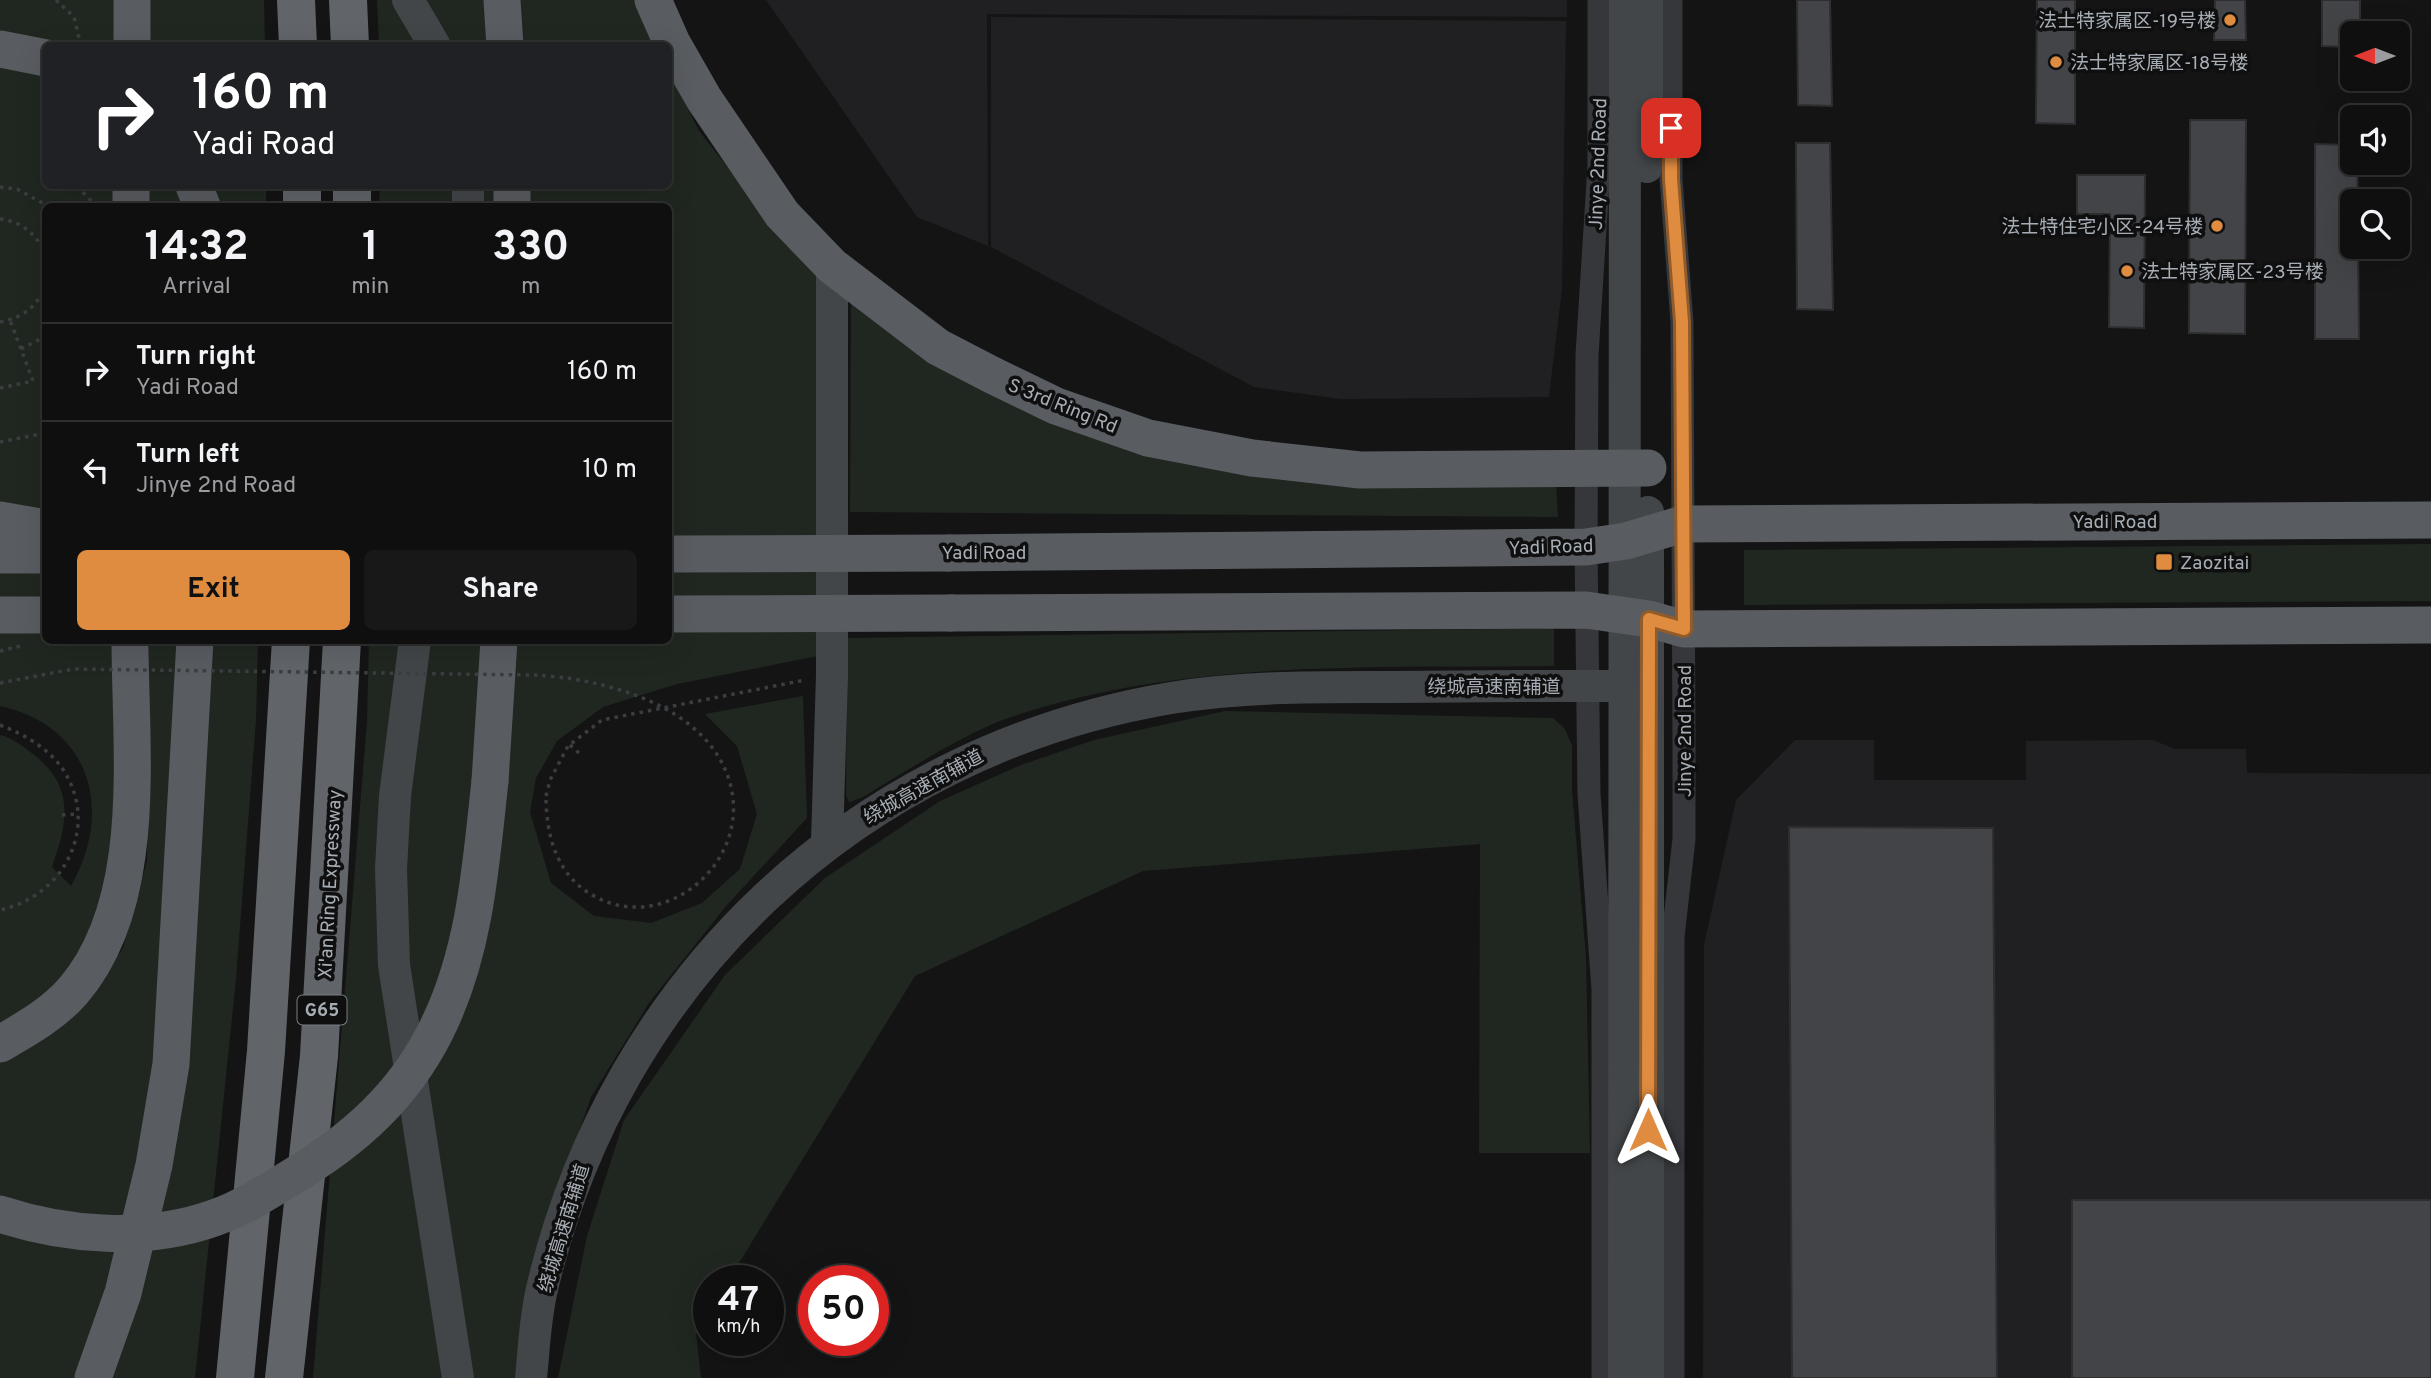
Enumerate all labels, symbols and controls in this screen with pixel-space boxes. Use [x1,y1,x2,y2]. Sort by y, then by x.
place label: 法士特家属区-19号楼 [2038,10,2216,34]
marker: 法士特家属区-19号楼 [2222,12,2238,28]
north arrow [2340,21,2410,91]
map controls [2340,21,2410,259]
place label: 法士特家属区-18号楼 [2070,52,2248,76]
marker: 法士特家属区-18号楼 [2048,54,2064,70]
text: 160 m [192,65,329,127]
icon: right [77,70,168,161]
street label: Jinye 2nd Road [1585,98,1613,231]
pin [1641,98,1701,158]
button: sound [2340,105,2410,175]
icon: arrive [1652,109,1690,147]
text: Yadi Road [192,126,335,166]
button: search [2340,189,2410,259]
place label: 法士特住宅小区-24号楼 [2001,216,2203,240]
marker: 法士特住宅小区-24号楼 [2209,218,2225,234]
text: 14:32 [145,222,249,275]
text: 1 [362,222,379,275]
text: 330 [492,222,569,275]
place label: 法士特家属区-23号楼 [2141,261,2324,285]
marker: 法士特家属区-23号楼 [2119,263,2135,279]
text: Arrival [162,273,231,302]
text: min [351,273,390,302]
text: m [521,273,540,302]
text: Turn right [136,341,256,374]
icon: right [77,353,115,391]
text: 160 m [567,356,637,389]
text: Yadi Road [136,374,239,403]
street label: S 3rd Ring Rd [1004,374,1120,440]
text: Turn left [136,439,240,472]
icon: left [77,451,115,489]
text: 10 m [582,454,637,487]
text: Jinye 2nd Road [136,472,296,501]
street label: Yadi Road [2072,511,2158,535]
street label: Yadi Road [1508,535,1594,561]
street label: Yadi Road [941,542,1027,566]
button: Exit [77,550,350,630]
button: Share [364,550,637,630]
marker: Zaozitai [2154,552,2174,572]
place label: Zaozitai [2180,552,2249,576]
street label: Jinye 2nd Road [1674,665,1698,797]
street label: 绕城高速南辅道 [1427,676,1561,700]
street label: 绕城高速南辅道 [860,745,988,830]
street label: Xi'an Ring Expressway [314,789,348,979]
road number: G65 [298,995,346,1024]
position arrow [1611,1093,1685,1167]
street label: 绕城高速南辅道 [534,1161,596,1296]
speed limit sign: 50 [798,1265,889,1356]
text: 47 [718,1279,759,1323]
text: km/h [717,1316,760,1339]

